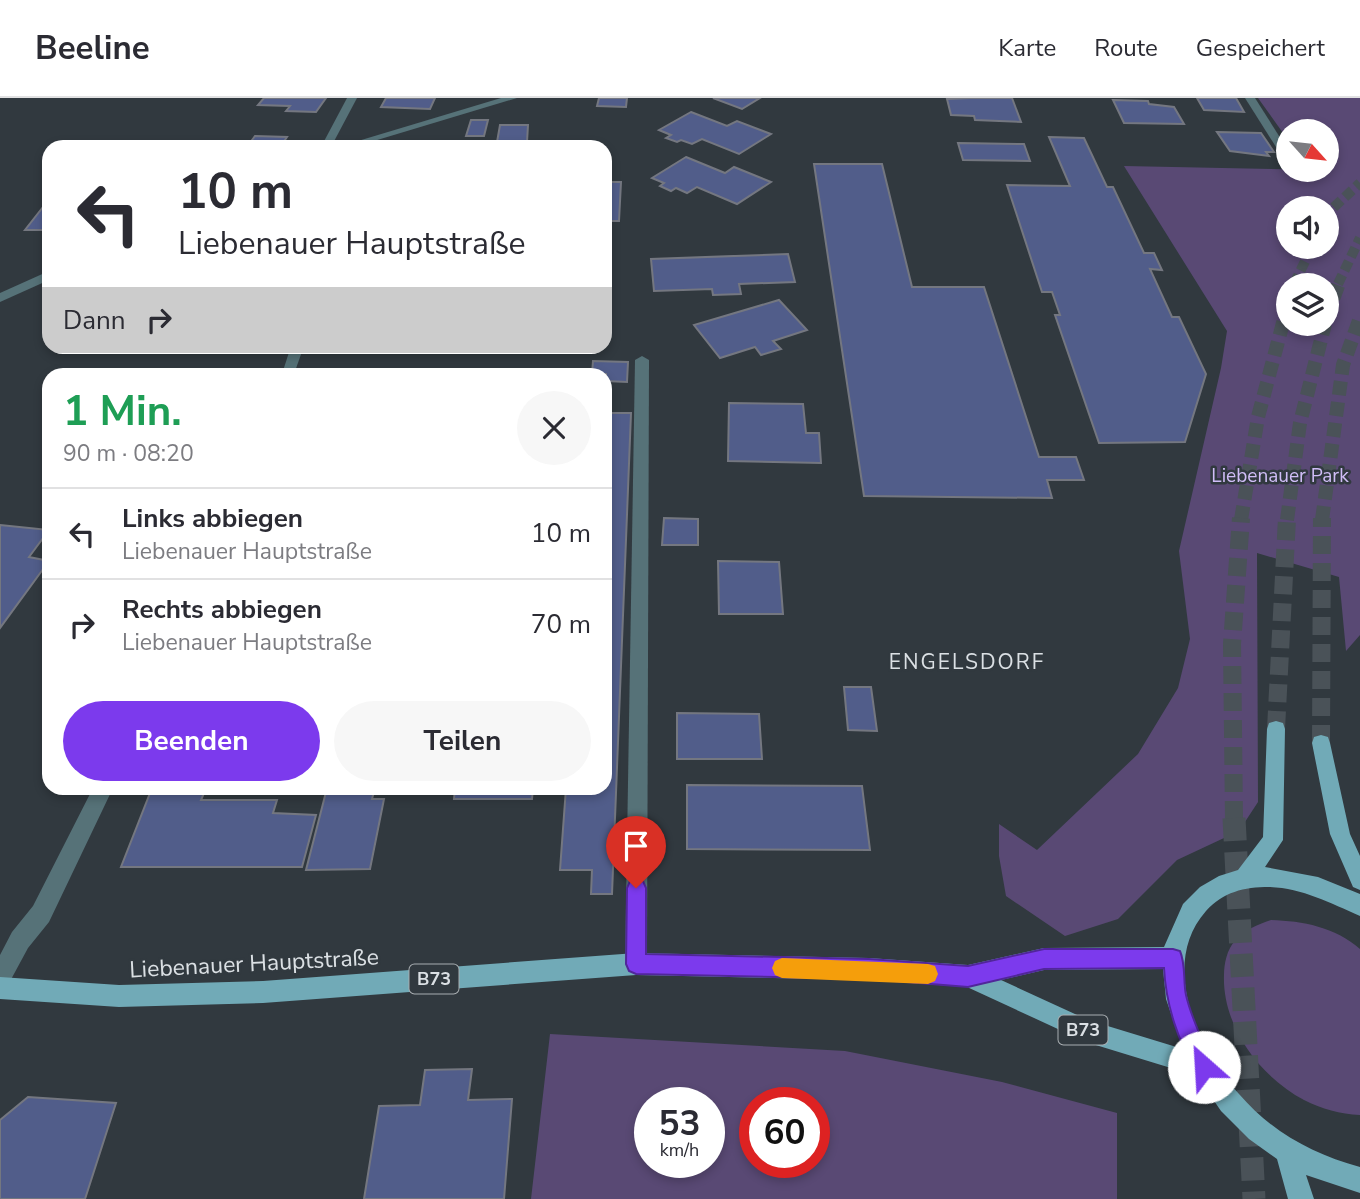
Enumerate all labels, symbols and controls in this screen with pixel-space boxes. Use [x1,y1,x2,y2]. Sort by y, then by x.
text: Beeline [35,26,150,71]
text: Karte [998,32,1056,64]
text: Route [1094,32,1158,64]
text: Gespeichert [1196,32,1325,64]
north arrow [1276,119,1339,182]
map controls [1276,119,1339,336]
text: 10 m [178,158,293,225]
icon: left [63,168,154,259]
button: sound [1276,196,1339,259]
text: Liebenauer Hauptstraße [178,222,526,265]
button: layers [1276,273,1339,336]
icon: right [140,301,178,339]
text: Dann [63,303,126,338]
text: 1 Min. [63,383,182,440]
button: close [517,391,591,465]
text: 90 m · 08:20 [63,438,194,469]
park label: Liebenauer Park [1211,463,1349,489]
text: Links abbiegen [122,501,303,536]
icon: left [63,515,101,553]
text: 10 m [531,516,591,551]
text: Liebenauer Hauptstraße [122,536,372,567]
text: Rechts abbiegen [122,592,322,627]
icon: right [63,606,101,644]
text: 70 m [531,607,591,642]
text: Liebenauer Hauptstraße [122,627,372,658]
district label: ENGELSDORF [889,648,1045,676]
button: Beenden [63,701,320,781]
button: Teilen [334,701,591,781]
pin [606,816,666,888]
icon: arrive [617,827,655,865]
street label: Liebenauer Hauptstraße [128,941,380,986]
road number: B73 [410,964,458,994]
road number: B73 [1058,1015,1108,1044]
position arrow [1167,1030,1241,1104]
speed limit sign: 60 [739,1087,830,1178]
text: 53 [658,1100,701,1147]
text: km/h [660,1138,699,1162]

